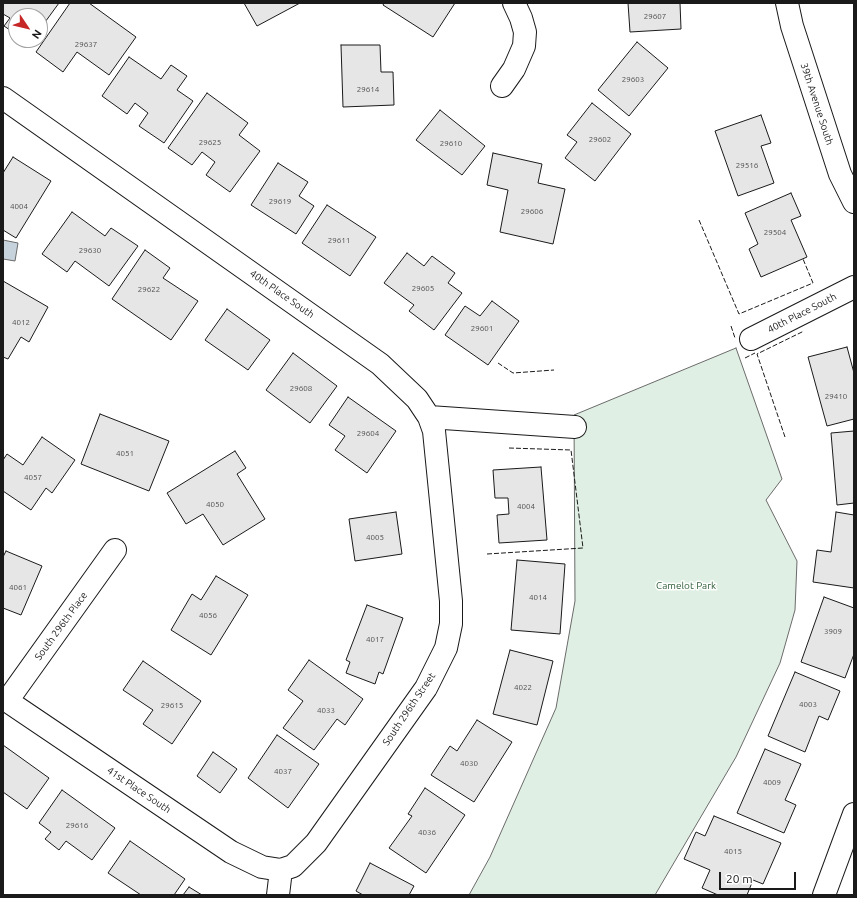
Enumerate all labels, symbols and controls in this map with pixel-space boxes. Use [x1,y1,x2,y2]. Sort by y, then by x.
north arrow [8,8,48,48]
house number: 29607 [644,11,666,21]
text: N [30,28,44,41]
house number: 29637 [75,39,97,49]
street label: 39th Avenue South [798,61,836,147]
house number: 29603 [622,74,644,84]
house number: 29614 [357,84,379,94]
house number: 29602 [589,134,611,144]
house number: 29625 [199,137,221,147]
house number: 29610 [440,138,462,148]
house number: 29516 [736,160,758,170]
house number: 29619 [269,196,291,206]
house number: 4004 [10,201,28,211]
house number: 29606 [521,206,543,216]
house number: 29504 [764,227,786,237]
house number: 29611 [328,235,350,245]
house number: 29630 [79,245,101,255]
street label: 40th Place South [247,267,317,321]
house number: 29605 [412,283,434,293]
house number: 29622 [138,284,160,294]
street label: 40th Place South [765,290,839,336]
house number: 4012 [12,317,30,327]
house number: 29601 [471,323,493,333]
house number: 29608 [290,383,312,393]
house number: 29410 [825,391,847,401]
house number: 29604 [357,428,379,438]
house number: 4051 [116,448,134,458]
house number: 4057 [24,472,42,482]
house number: 4050 [206,499,224,509]
house number: 4004 [517,501,535,511]
house number: 4005 [366,532,384,542]
park label: Camelot Park [656,580,716,592]
house number: 4061 [9,582,27,592]
street label: South 296th Place [32,590,90,662]
house number: 4014 [529,592,547,602]
house number: 4056 [199,610,217,620]
house number: 3909 [824,626,842,636]
house number: 4017 [366,634,384,644]
street label: South 296th Street [380,670,438,748]
house number: 4022 [514,682,532,692]
house number: 4003 [799,699,817,709]
house number: 29615 [161,700,183,710]
house number: 4033 [317,705,335,715]
house number: 4030 [460,758,478,768]
street label: 41st Place South [105,764,173,816]
house number: 4037 [274,766,292,776]
house number: 4009 [763,777,781,787]
house number: 29616 [66,820,88,830]
house number: 4036 [418,827,436,837]
house number: 4015 [724,846,742,856]
scale bar [721,864,798,890]
text: 20 m [726,872,753,885]

